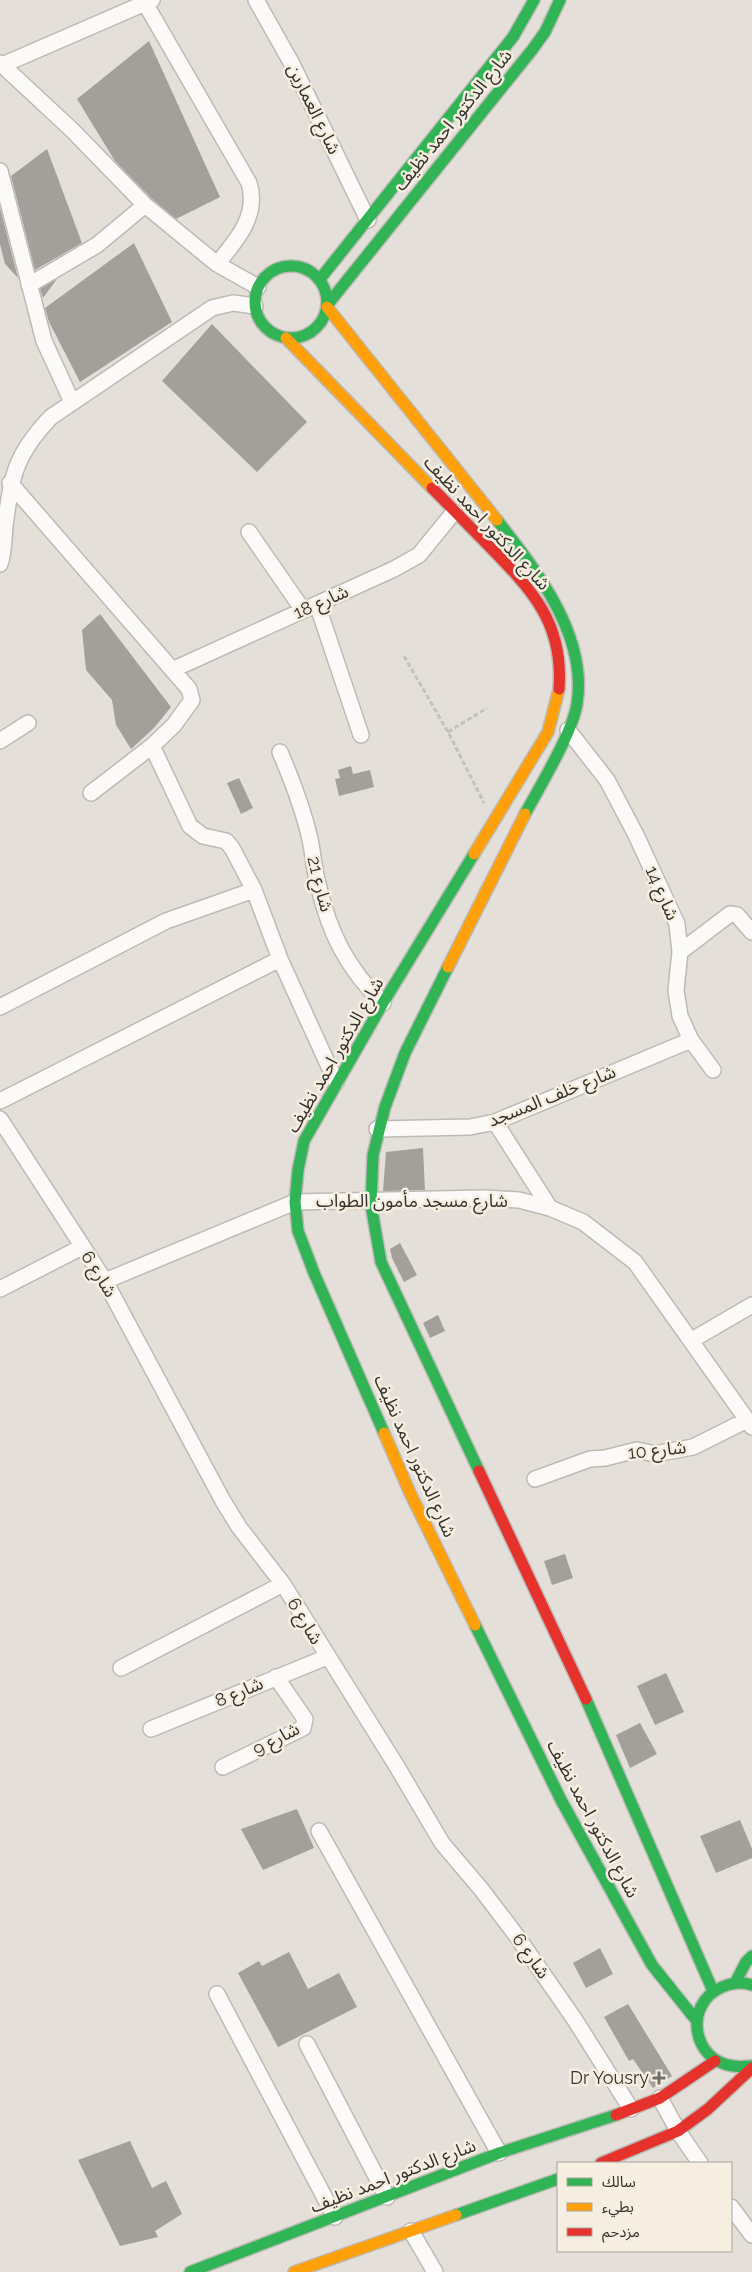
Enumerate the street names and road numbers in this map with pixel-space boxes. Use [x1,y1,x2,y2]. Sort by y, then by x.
street label: شارع الدكتور احمد نظيف [389,45,519,197]
street label: شارع العمارين [280,60,345,159]
street label: شارع الدكتور احمد نظيف [417,451,555,597]
street label: شارع 18 [290,580,353,627]
street label: شارع 21 [300,854,338,915]
street label: شارع 14 [638,862,684,925]
street label: شارع الدكتور احمد نظيف [282,973,391,1138]
street label: شارع خلف المسجد [485,1060,620,1134]
street label: شارع مسجد مأمون الطواب [316,1190,508,1215]
street label: شارع 6 [74,1247,122,1303]
street label: شارع الدكتور احمد نظيف [367,1371,461,1542]
street label: شارع 10 [627,1436,688,1467]
street label: شارع 6 [280,1594,327,1650]
street label: شارع 8 [212,1672,268,1715]
street label: شارع 9 [249,1717,305,1763]
street label: شارع الدكتور احمد نظيف [539,1736,644,1903]
street label: شارع 6 [505,1929,555,1985]
street label: شارع الدكتور احمد نظيف [307,2134,480,2221]

